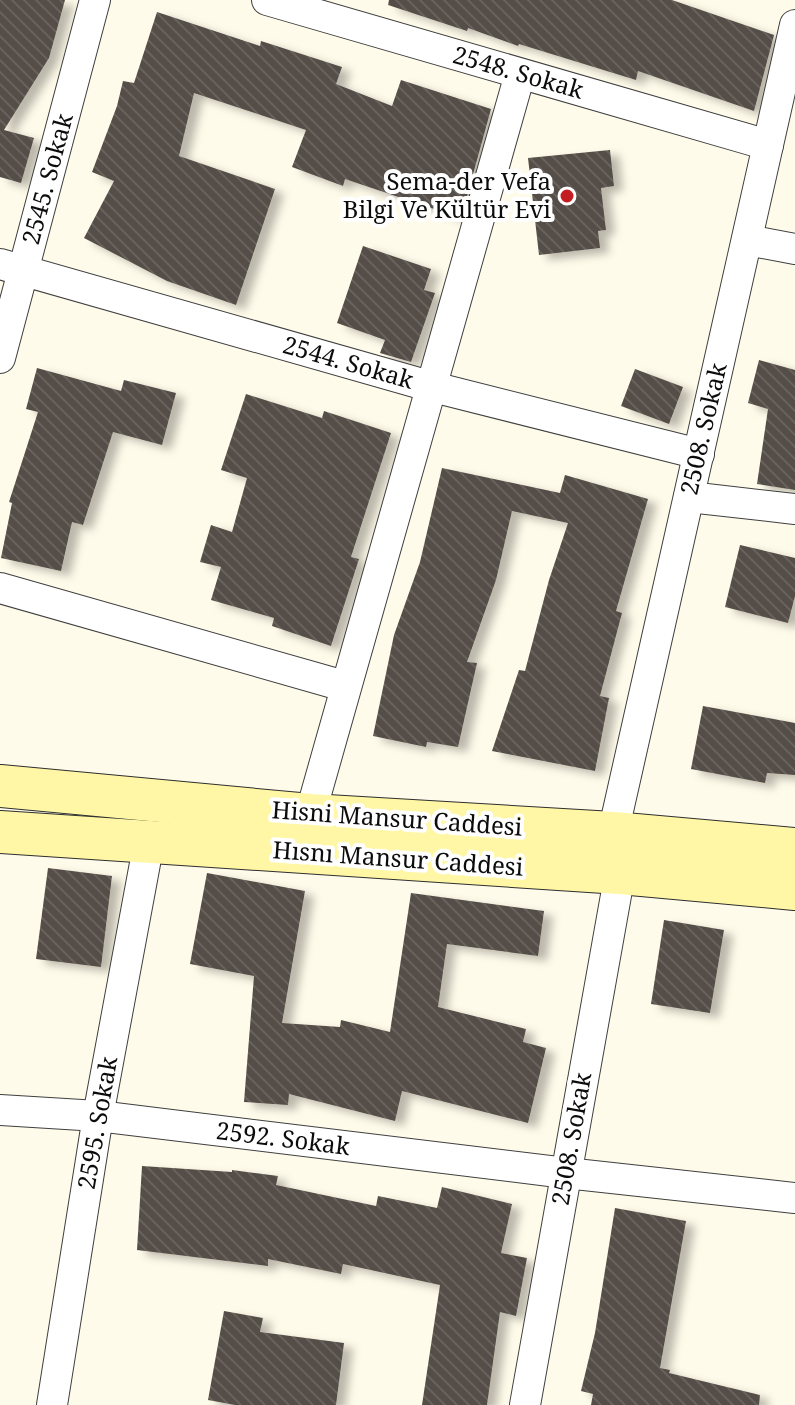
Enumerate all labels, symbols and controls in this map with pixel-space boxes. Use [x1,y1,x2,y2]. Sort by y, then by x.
street label: 2548. Sokak [449,37,588,106]
street label: 2545. Sokak [13,109,80,248]
place label: Sema-der Vefa Bilgi Ve Kültür Evi [343,164,551,225]
marker: Sema-der Vefa Bilgi Ve Kültür Evi [558,187,576,205]
street label: 2544. Sokak [279,327,418,396]
street label: 2508. Sokak [671,359,734,498]
street label: Hisni Mansur Caddesi [271,792,524,843]
street label: Hısnı Mansur Caddesi [272,832,525,883]
street label: 2595. Sokak [69,1053,125,1192]
street label: 2508. Sokak [543,1069,599,1208]
street label: 2592. Sokak [214,1113,353,1162]

